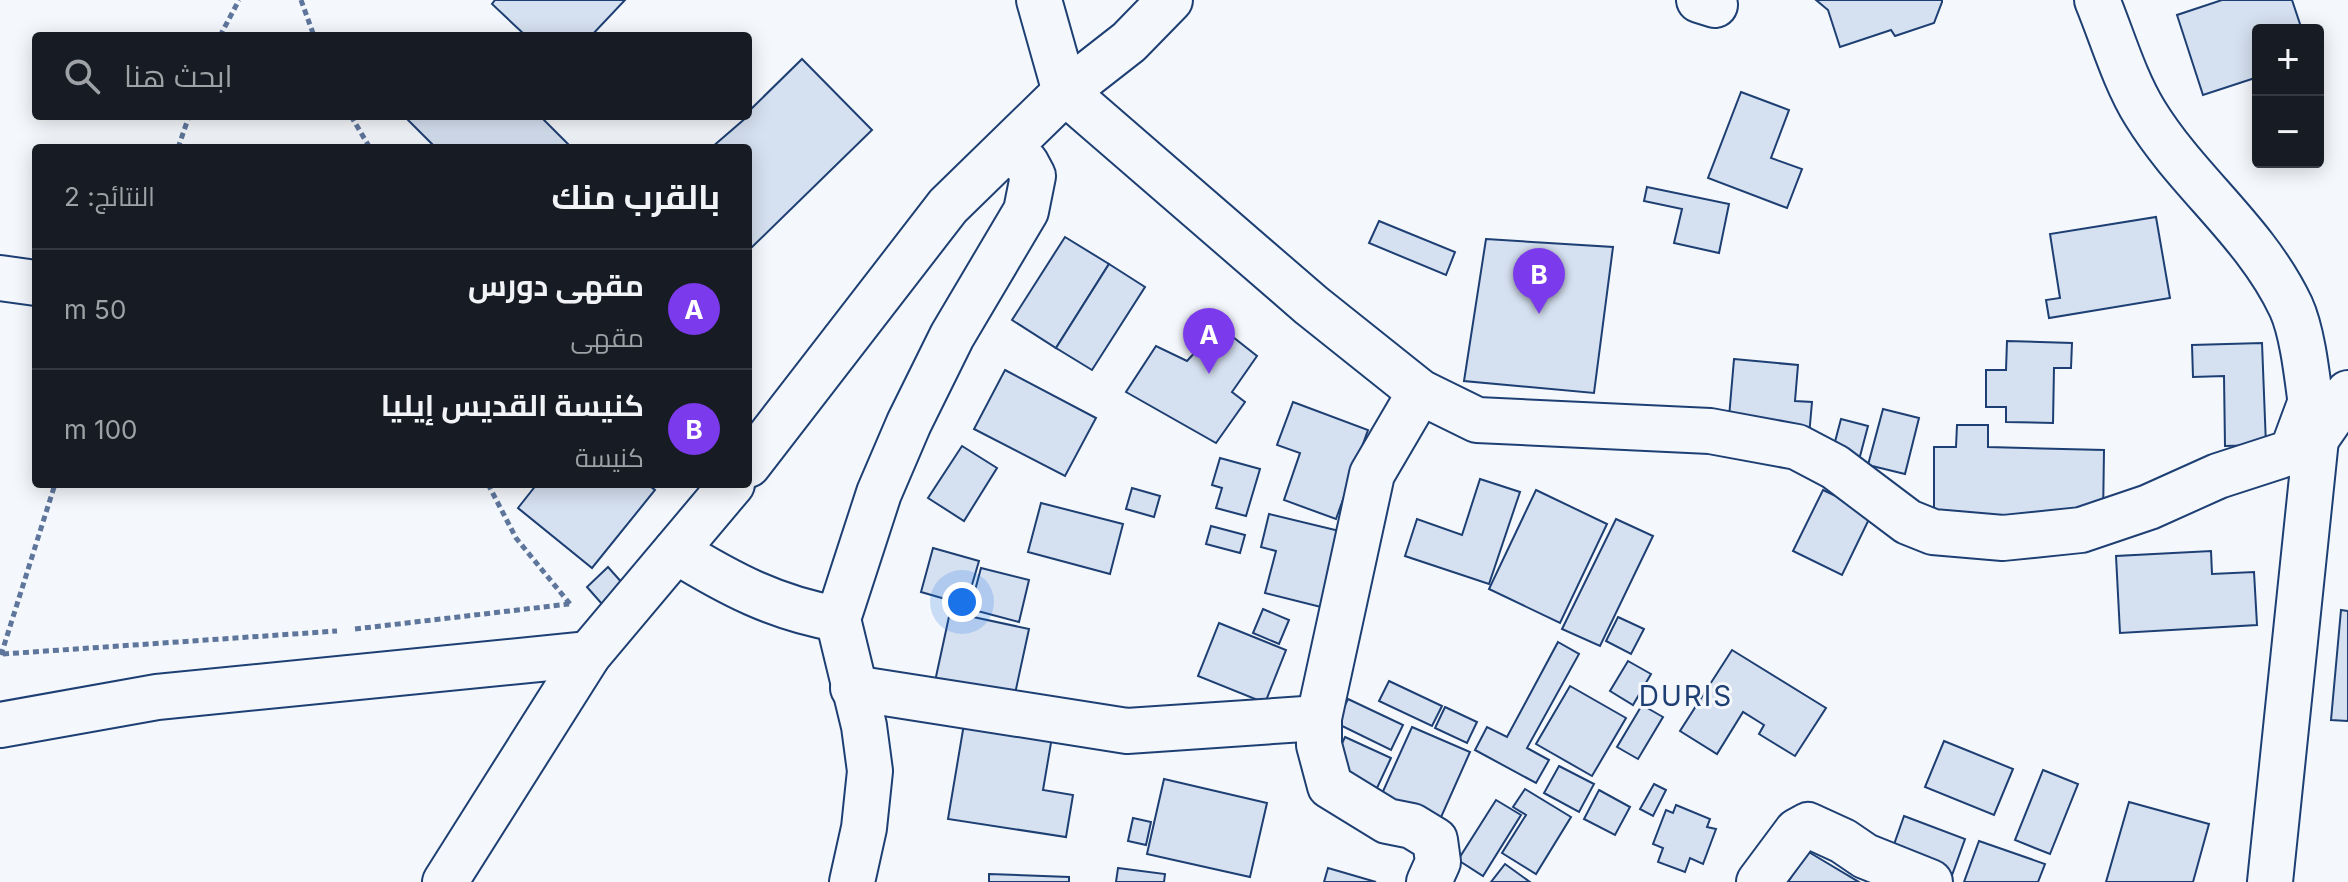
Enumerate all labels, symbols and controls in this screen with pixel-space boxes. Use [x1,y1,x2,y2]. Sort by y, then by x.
map controls [2252,24,2324,168]
button: + [2252,24,2324,96]
search box [32,32,752,120]
icon: search [60,54,104,98]
text: ابحث هنا [124,58,233,94]
button: − [2252,96,2324,168]
text: بالقرب منك [552,176,720,217]
text: النتائج: 2 [64,181,155,212]
pin: B [1513,248,1565,314]
text: مقهى دورس [468,267,644,303]
text: 50 m [64,294,126,325]
text: A [684,294,704,325]
pin: A [1183,308,1235,374]
text: مقهى [571,322,644,353]
text: كنيسة القديس إيليا [381,387,644,423]
text: 100 m [64,414,137,445]
text: B [685,414,703,445]
text: كنيسة [575,442,644,473]
your location [942,582,982,622]
district label: DURIS [1639,679,1733,713]

